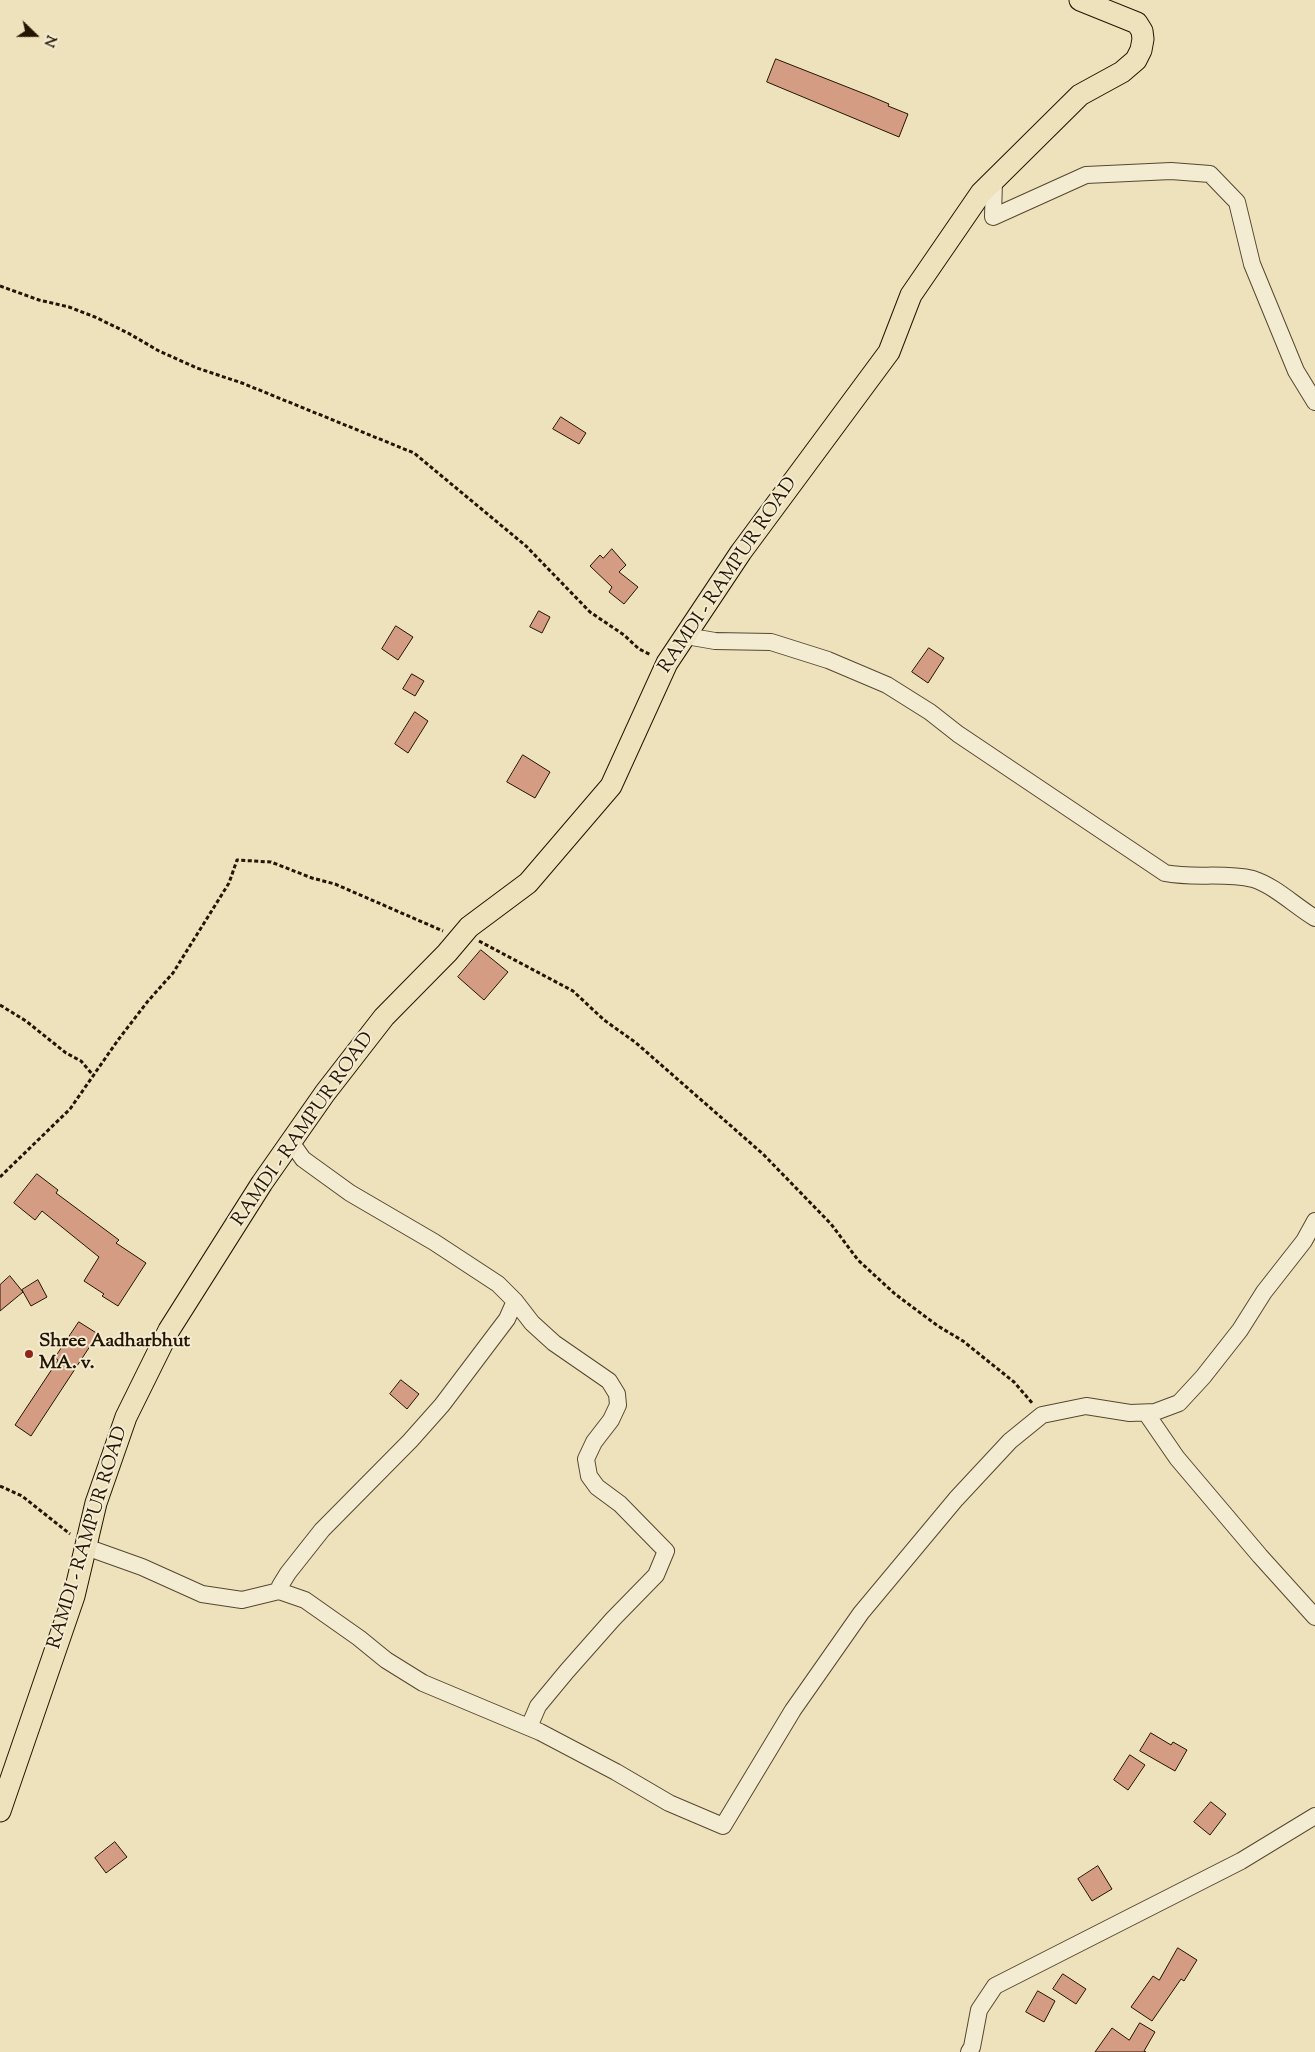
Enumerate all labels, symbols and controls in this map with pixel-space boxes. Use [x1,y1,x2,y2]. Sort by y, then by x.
north arrow [10,10,60,60]
text: N [38,32,60,50]
street label: RAMDI - RAMPUR ROAD [655,474,803,678]
street label: RAMDI - RAMPUR ROAD [228,1029,380,1231]
place label: Shree Aadharbhut MA. v. [39,1332,190,1376]
marker: Shree Aadharbhut MA. v. [23,1348,35,1360]
street label: RAMDI - RAMPUR ROAD [44,1424,134,1652]

